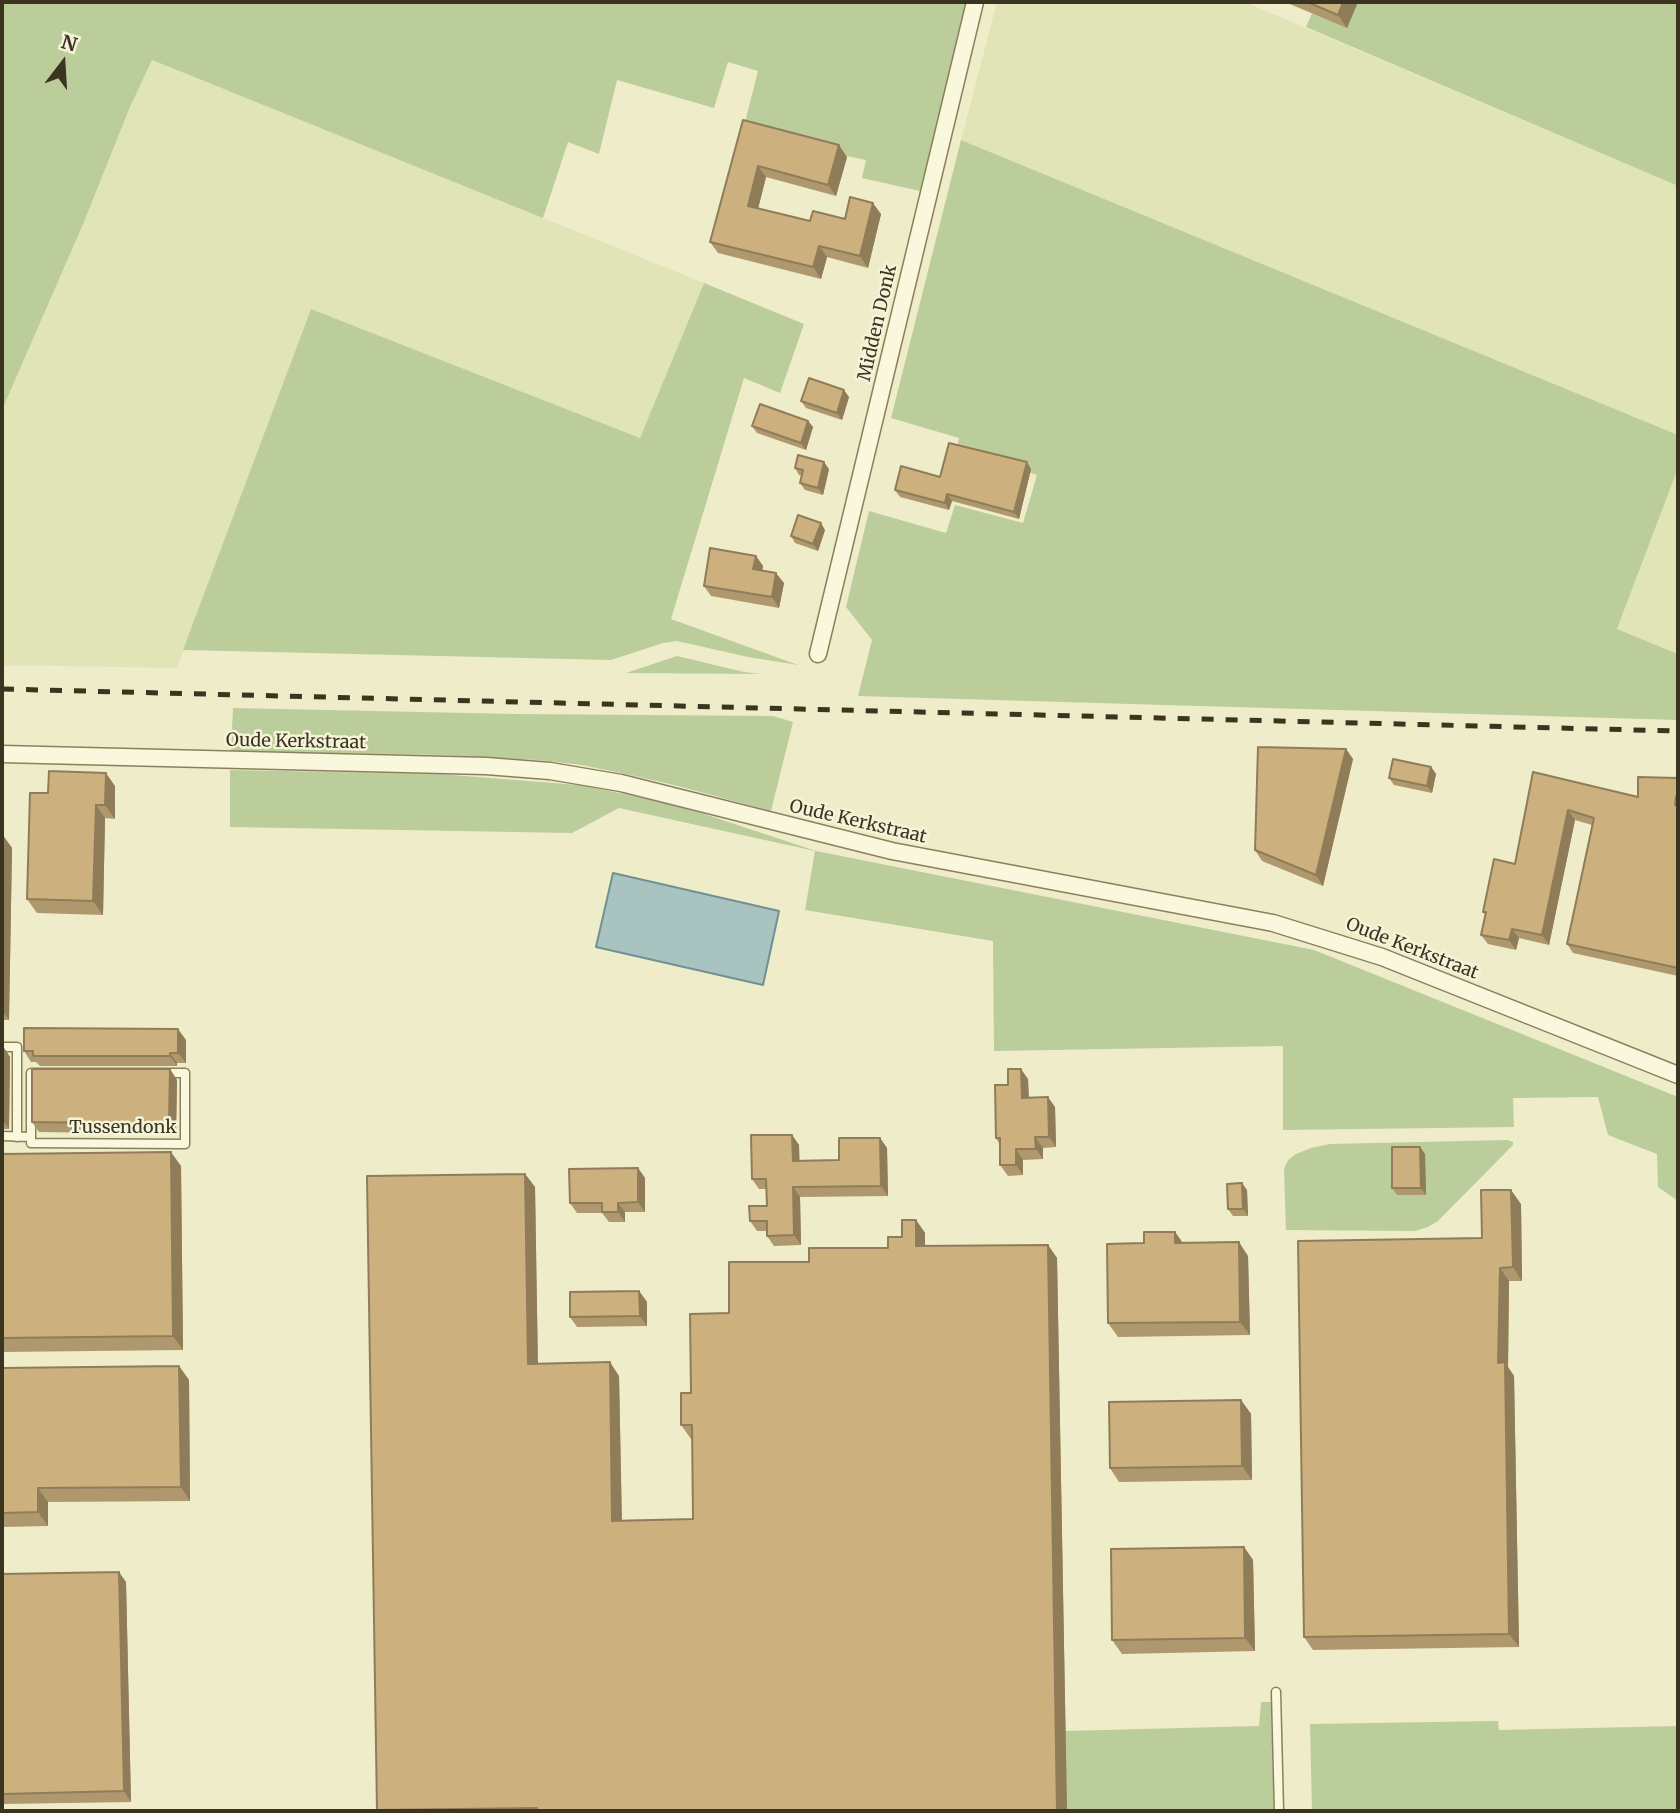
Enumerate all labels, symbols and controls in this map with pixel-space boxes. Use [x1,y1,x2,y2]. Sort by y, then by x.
north arrow [28,28,98,98]
text: N [58,29,80,57]
street label: Midden Donk [854,263,902,383]
street label: Oude Kerkstraat [226,730,366,754]
street label: Oude Kerkstraat [787,796,929,848]
street label: Oude Kerkstraat [1343,914,1481,984]
street label: Tussendonk [69,1117,177,1139]

